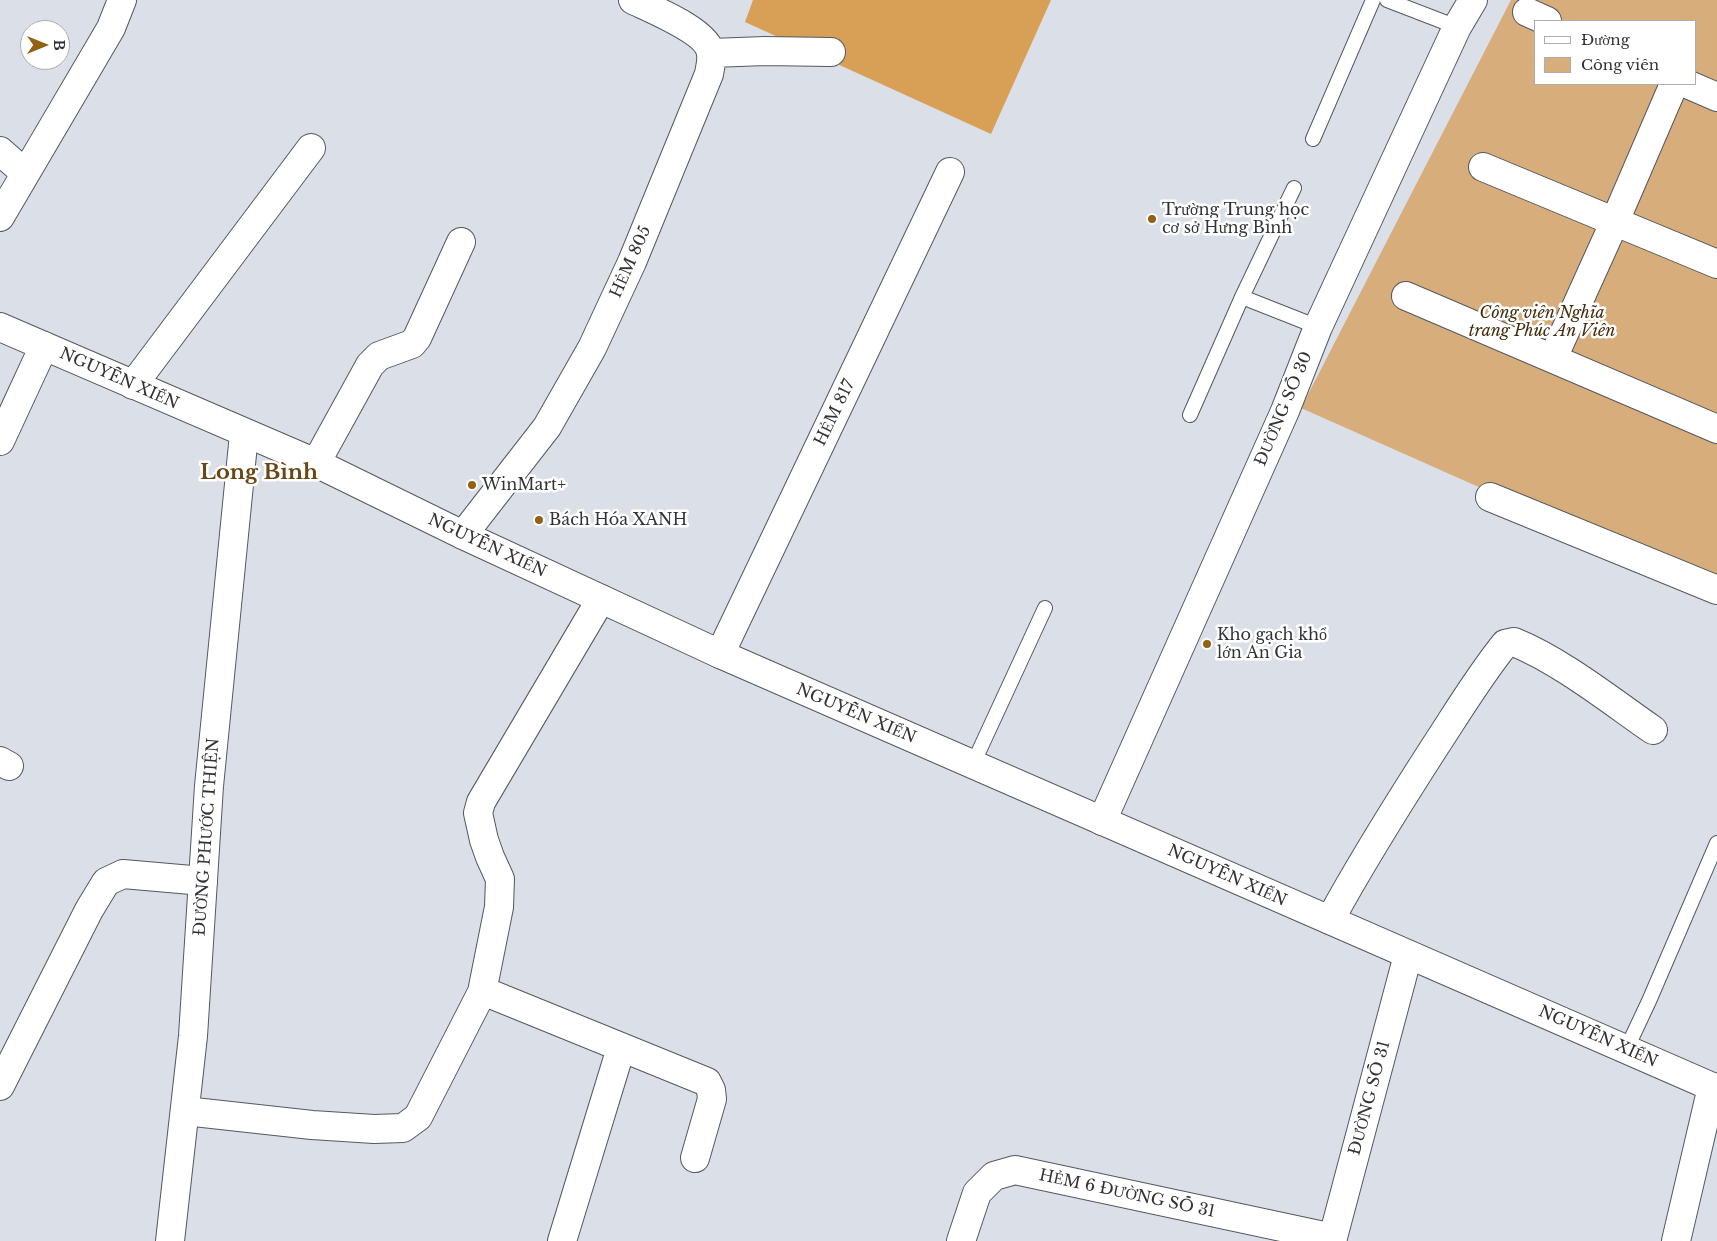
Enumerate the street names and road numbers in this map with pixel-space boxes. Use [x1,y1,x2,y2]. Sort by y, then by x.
street label: HẺM 805 [607,223,655,301]
street label: NGUYỄN XIỂN [57,344,181,414]
street label: ĐƯỜNG SỐ 30 [1251,349,1317,469]
street label: HẺM 817 [811,377,859,449]
street label: NGUYỄN XIỂN [425,510,549,582]
street label: NGUYỄN XIỂN [793,680,919,748]
street label: ĐƯỜNG PHƯỚC THIỆN [191,737,223,937]
street label: NGUYỄN XIỂN [1165,841,1289,911]
street label: NGUYỄN XIỂN [1536,1002,1660,1072]
street label: ĐƯỜNG SỐ 31 [1345,1039,1395,1157]
street label: HẺM 6 ĐƯỜNG SỐ 31 [1037,1166,1217,1222]

